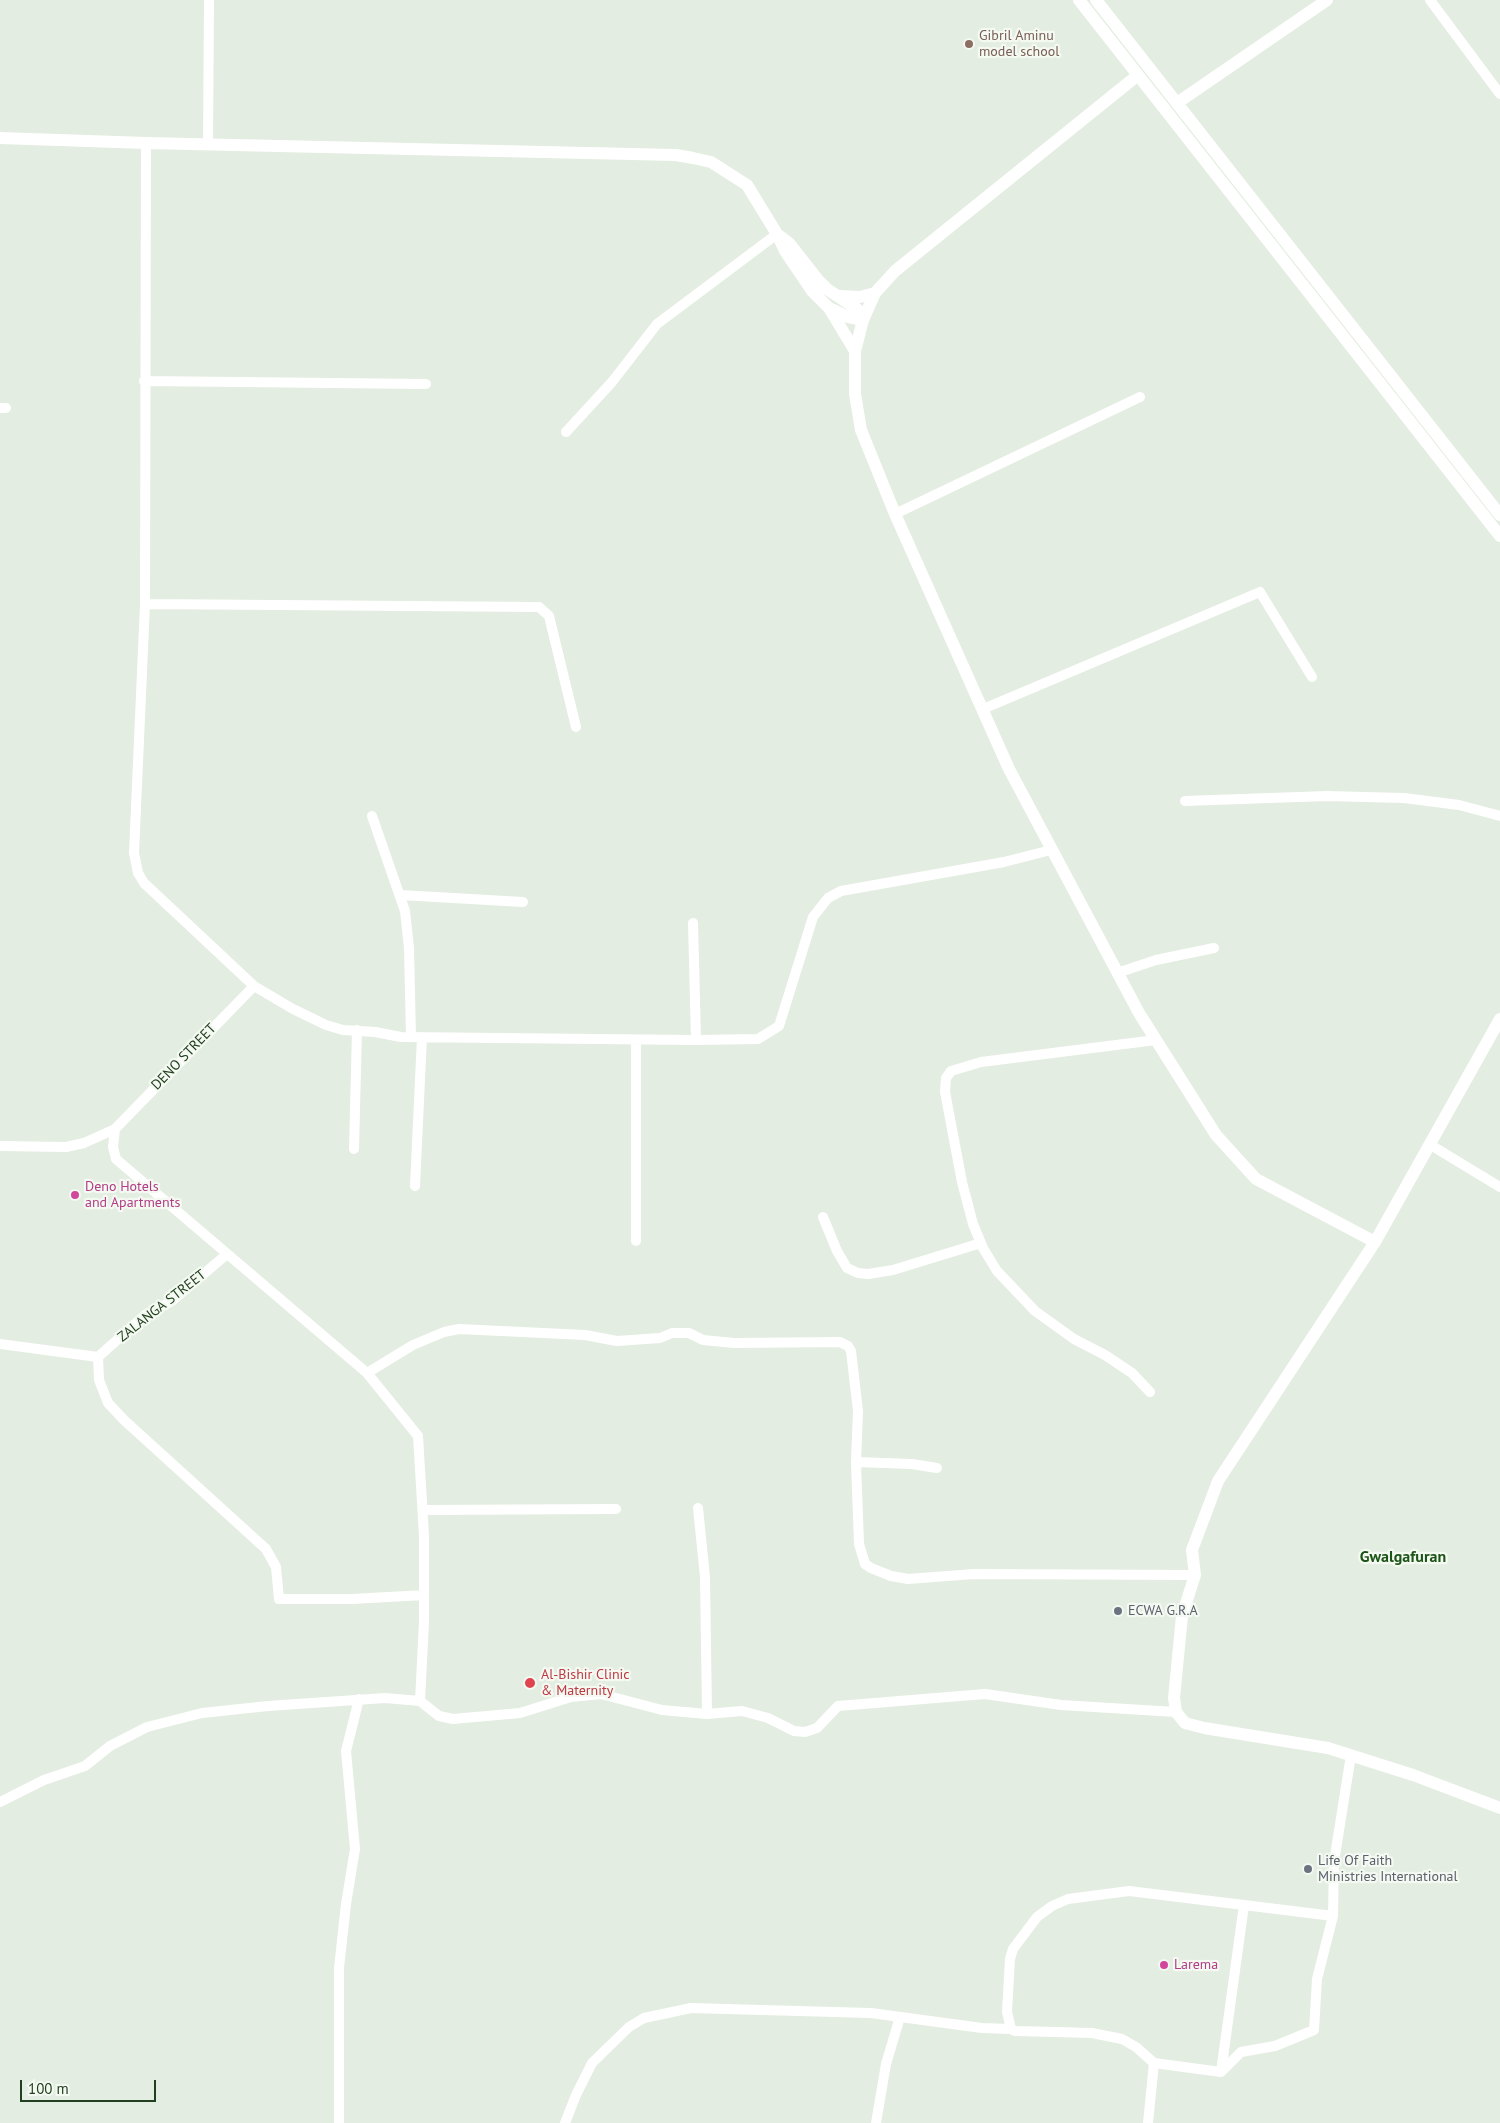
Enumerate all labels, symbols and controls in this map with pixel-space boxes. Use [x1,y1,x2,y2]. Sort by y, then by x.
place label: Gibril Aminu model school [979,28,1059,60]
marker: Gibril Aminu model school [963,38,975,50]
street label: DENO STREET [148,1020,220,1094]
place label: Deno Hotels and Apartments [85,1179,180,1212]
marker: Deno Hotels and Apartments [69,1189,81,1201]
street label: ZALANGA STREET [115,1266,209,1346]
district label: Gwalgafuran [1360,1547,1446,1567]
place label: ECWA G.R.A [1128,1603,1198,1619]
marker: ECWA G.R.A [1112,1605,1124,1617]
place label: Al-Bishir Clinic & Maternity [541,1667,630,1700]
marker: Al-Bishir Clinic & Maternity [523,1676,537,1690]
place label: Life Of Faith Ministries International [1318,1853,1458,1885]
marker: Life Of Faith Ministries International [1302,1863,1314,1875]
place label: Larema [1174,1957,1218,1973]
marker: Larema [1158,1959,1170,1971]
scale bar [22,2070,159,2102]
text: 100 m [28,2079,69,2098]

